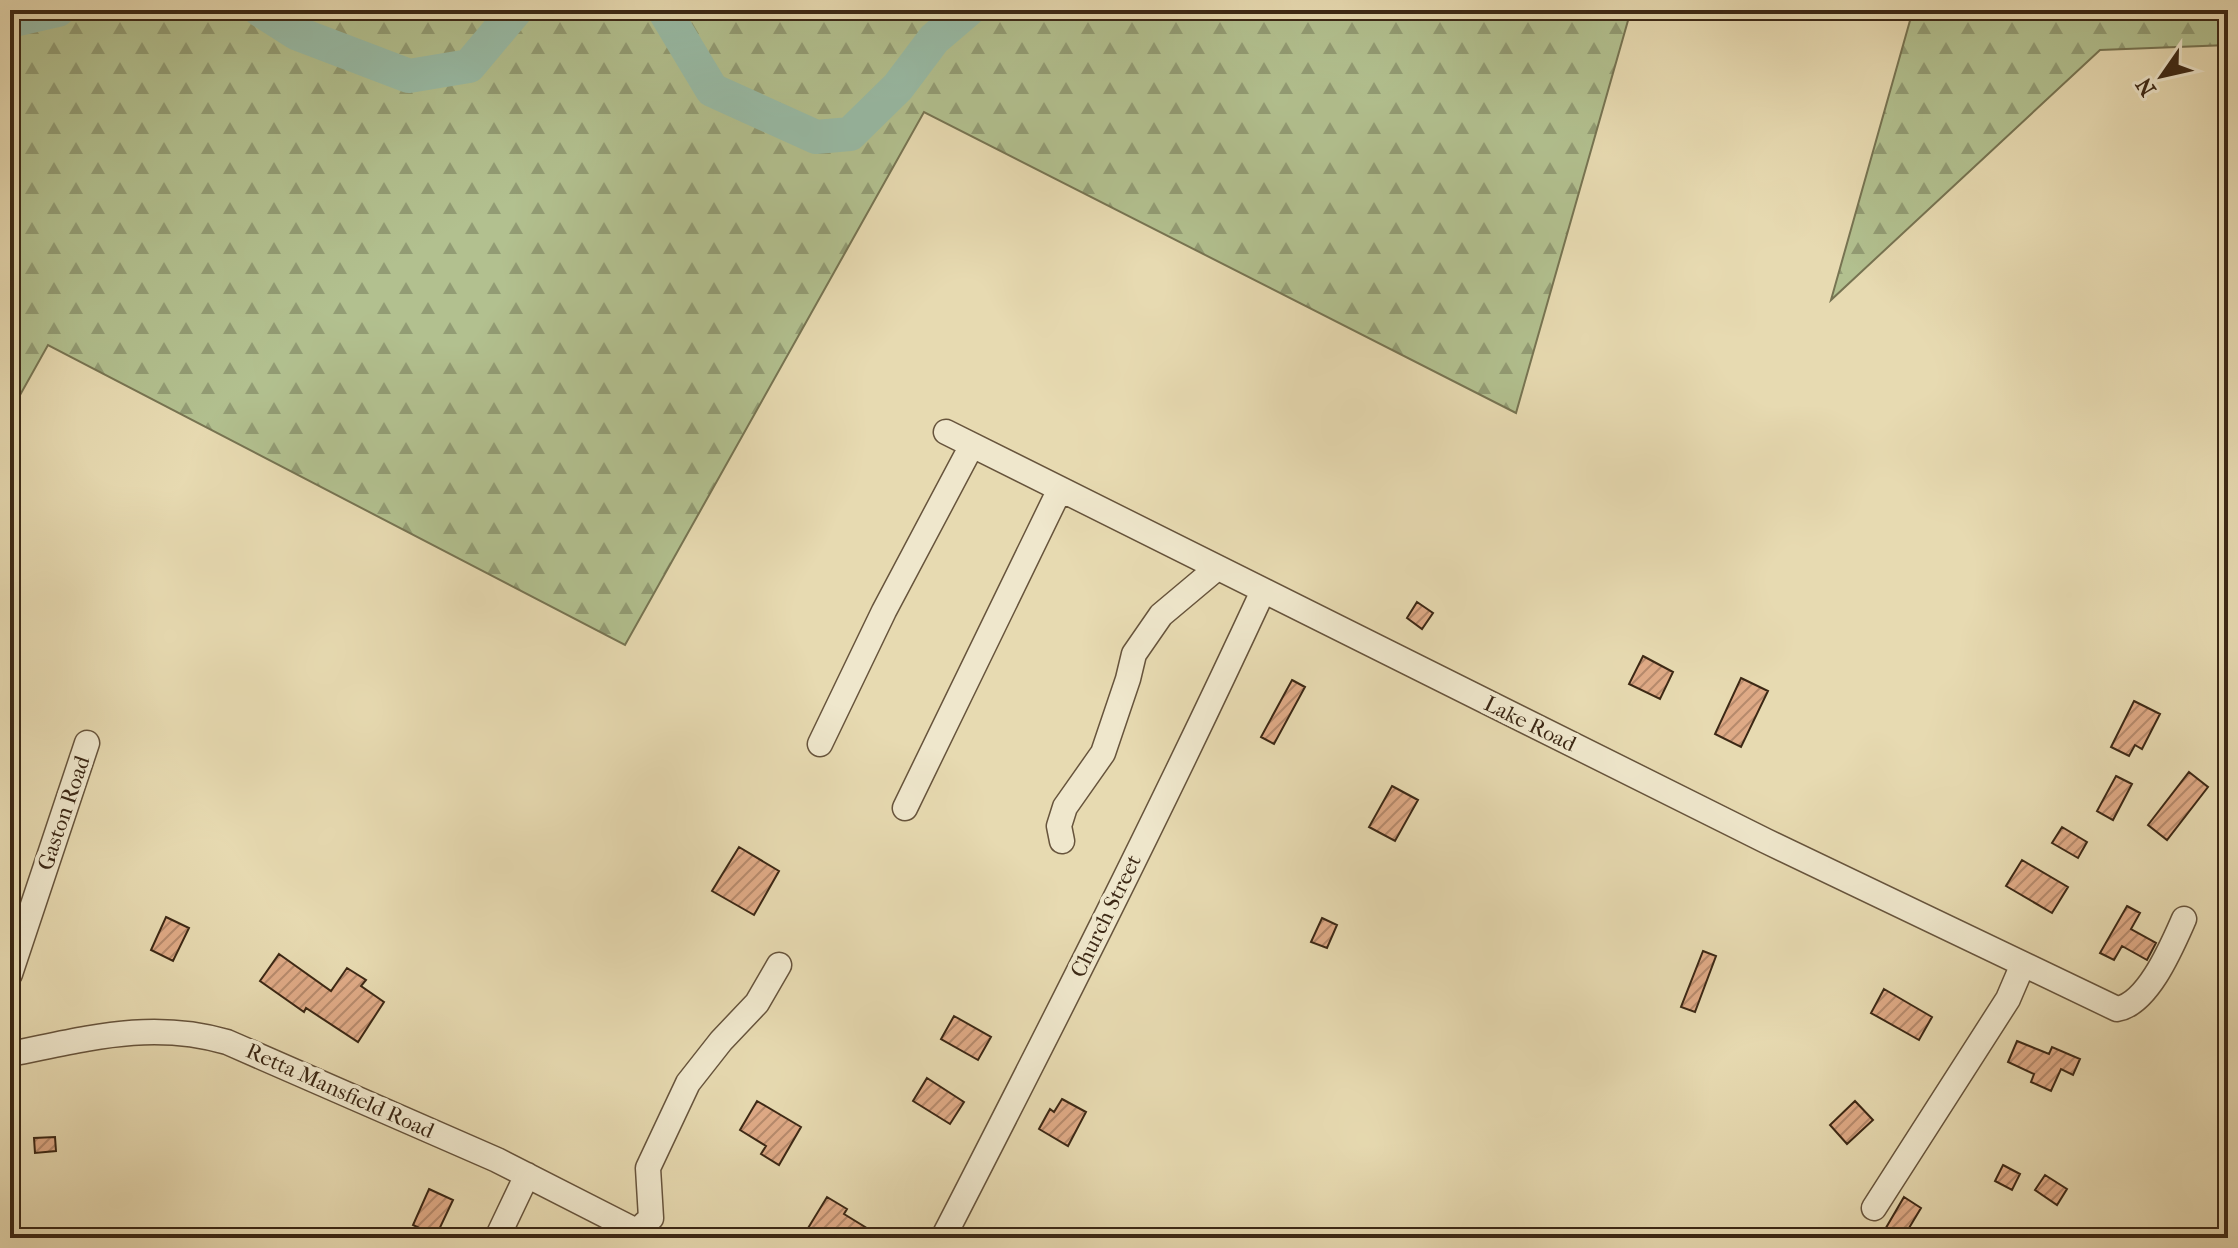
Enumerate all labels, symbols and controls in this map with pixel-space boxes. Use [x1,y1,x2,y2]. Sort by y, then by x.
north arrow [2122,36,2202,116]
text: N [2131,72,2162,101]
street label: Lake Road [1480,691,1581,758]
street label: Gaston Road [32,751,96,874]
street label: Church Street [1065,850,1147,982]
street label: Retta Mansfield Road [242,1038,439,1145]

